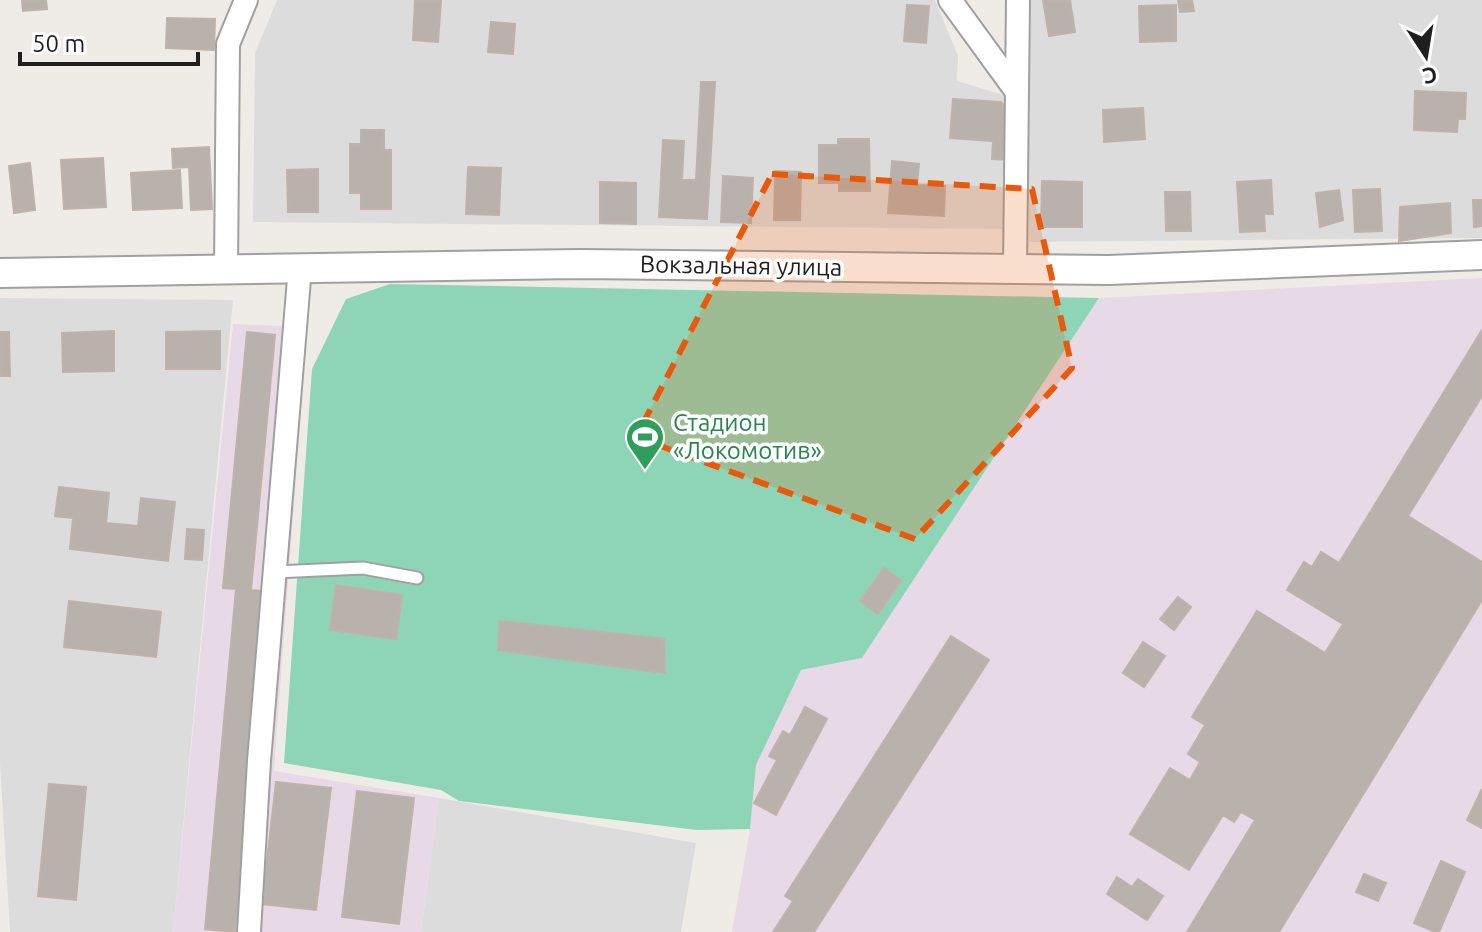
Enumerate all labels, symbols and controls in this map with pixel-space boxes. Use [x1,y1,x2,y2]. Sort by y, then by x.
scale bar [20,16,198,66]
north arrow [1386,16,1466,96]
text: 50 m [32,30,85,57]
text: С [1421,62,1440,90]
street label: Вокзальная улица [640,250,842,281]
place label: Стадион «Локомотив» [673,409,822,464]
sports icon: Стадион «Локомотив» [624,416,666,471]

